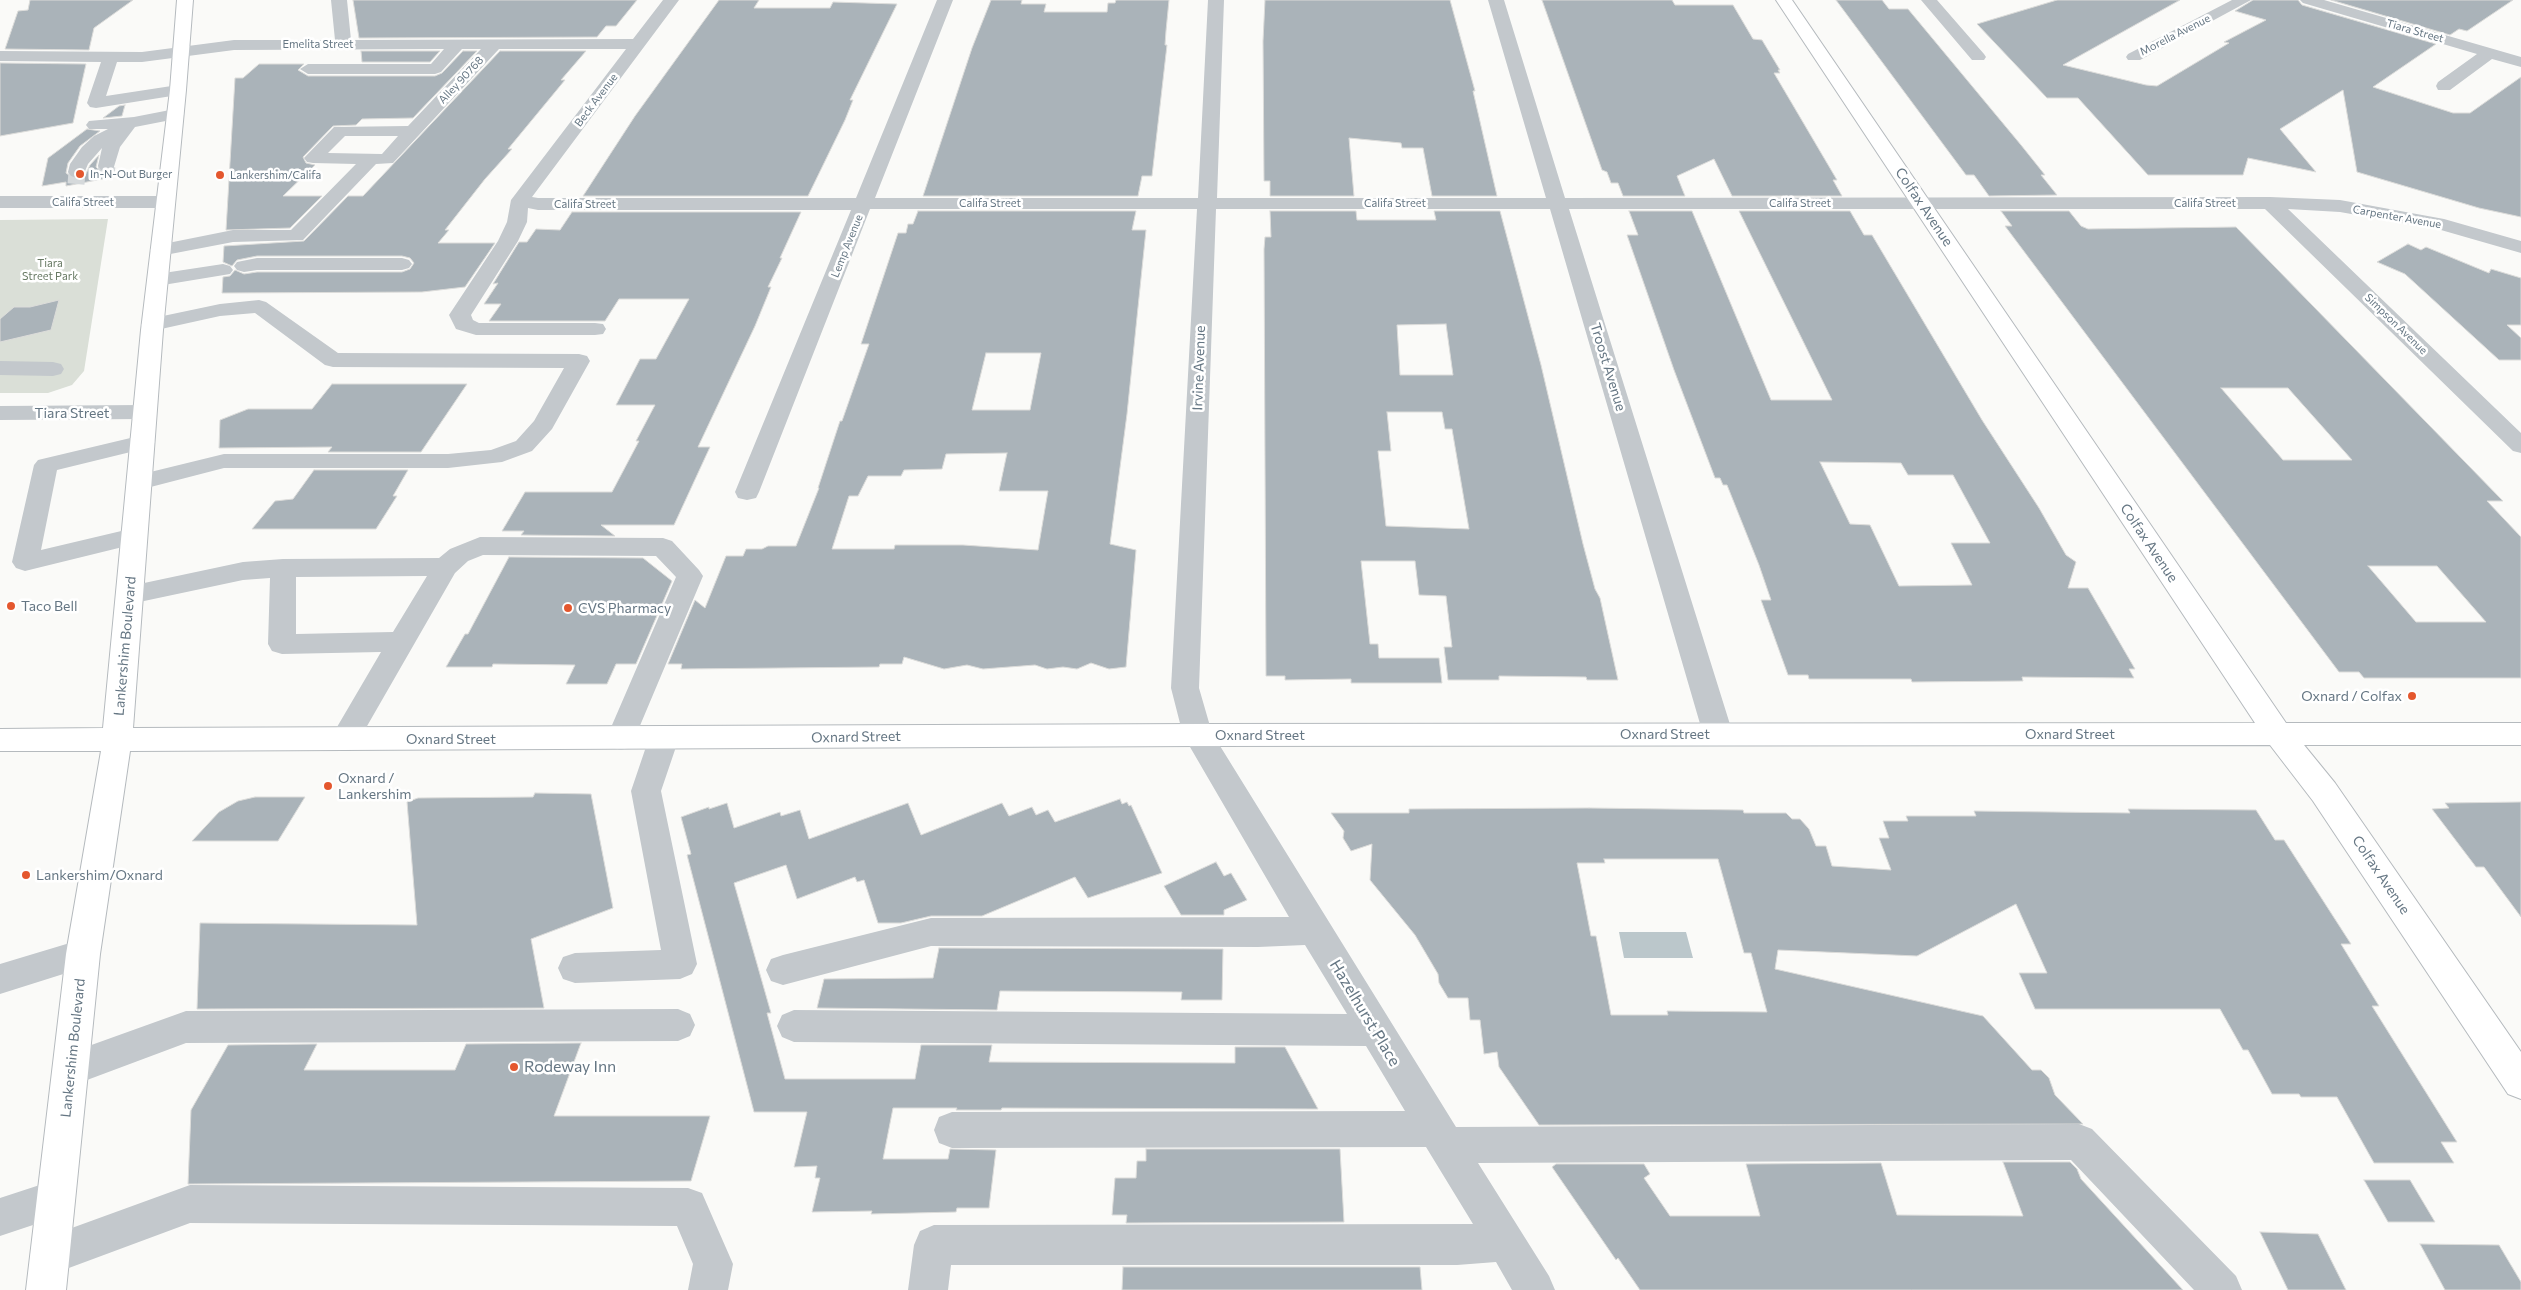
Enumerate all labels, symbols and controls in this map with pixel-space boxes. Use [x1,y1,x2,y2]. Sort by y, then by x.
street label: Morella Avenue [2138,12,2212,58]
street label: Tiara Street [2385,17,2445,45]
street label: Emelita Street [282,37,354,51]
street label: Alley 90768 [436,54,486,106]
street label: Beck Avenue [572,71,620,129]
street label: Colfax Avenue [1892,165,1956,249]
place label: In-N-Out Burger [90,167,172,181]
marker: In-N-Out Burger [74,168,86,180]
place label: Lankershim/Califa [230,168,321,182]
marker: Lankershim/Califa [214,169,226,181]
street label: Califa Street [52,195,114,209]
street label: Califa Street [959,196,1021,210]
street label: Califa Street [1364,196,1426,210]
street label: Califa Street [1769,196,1831,210]
street label: Califa Street [2174,196,2236,210]
street label: Califa Street [554,197,616,211]
street label: Carpenter Avenue [2352,203,2442,231]
street label: Lemp Avenue [828,212,866,280]
park label: Tiara Street Park [22,256,78,282]
street label: Simpson Avenue [2362,291,2430,357]
street label: Troost Avenue [1587,321,1629,413]
street label: Irvine Avenue [1189,325,1209,411]
street label: Tiara Street [35,405,109,421]
street label: Colfax Avenue [2117,501,2181,585]
street label: Lankershim Boulevard [111,576,139,716]
place label: Taco Bell [21,598,78,614]
marker: Taco Bell [5,600,17,612]
place label: CVS Pharmacy [578,600,671,616]
marker: CVS Pharmacy [562,602,574,614]
place label: Oxnard / Colfax [2301,688,2402,704]
marker: Oxnard / Colfax [2406,690,2418,702]
street label: Oxnard Street [1620,726,1710,742]
street label: Oxnard Street [2025,726,2115,742]
street label: Oxnard Street [1215,727,1305,743]
street label: Oxnard Street [811,728,901,746]
street label: Oxnard Street [406,731,496,747]
place label: Oxnard / Lankershim [338,770,412,802]
marker: Oxnard / Lankershim [322,780,334,792]
street label: Colfax Avenue [2349,833,2413,917]
place label: Lankershim/Oxnard [36,867,163,883]
marker: Lankershim/Oxnard [20,869,32,881]
street label: Hazelhurst Place [1326,956,1404,1070]
street label: Lankershim Boulevard [57,977,89,1119]
place label: Rodeway Inn [524,1057,616,1077]
marker: Rodeway Inn [508,1061,520,1073]

